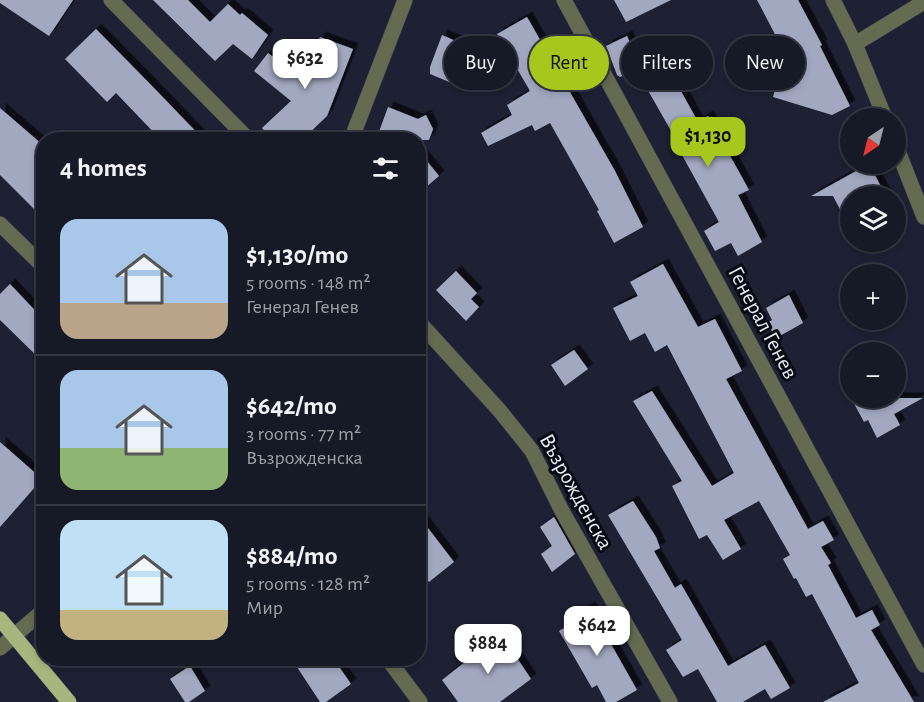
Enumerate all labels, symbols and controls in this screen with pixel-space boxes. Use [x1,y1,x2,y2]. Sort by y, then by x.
chip: Buy [444,36,517,90]
chip: Rent [529,36,609,90]
chip: Filters [621,36,713,90]
chip: New [725,36,805,90]
pin: $632 [269,39,341,90]
text: $632 [287,48,323,68]
north arrow [840,108,906,174]
map controls [840,108,906,408]
pin: $1,130 [659,117,757,168]
text: $1,130 [684,126,732,146]
icon: filters [369,152,402,185]
text: 4 homes [60,155,147,181]
button: layers [840,186,906,252]
text: $1,130/mo [246,242,348,268]
icon: home [108,243,180,315]
street label: Генерал Генев [724,263,802,382]
button: + [840,264,906,330]
text: 5 rooms · 148 m² [246,273,370,293]
text: Генерал Генев [246,297,359,317]
button: − [840,342,906,408]
text: $642/mo [246,393,337,419]
icon: home [108,394,180,466]
text: 3 rooms · 77 m² [246,424,361,444]
street label: Възрожденска [535,430,617,553]
text: Възрожденска [246,448,363,468]
text: $884/mo [246,543,338,569]
icon: home [108,544,180,616]
text: 5 rooms · 128 m² [246,574,370,594]
text: Мир [246,598,283,618]
pin: $642 [561,606,633,657]
text: $642 [578,615,616,635]
pin: $884 [452,624,524,675]
text: $884 [469,633,507,653]

